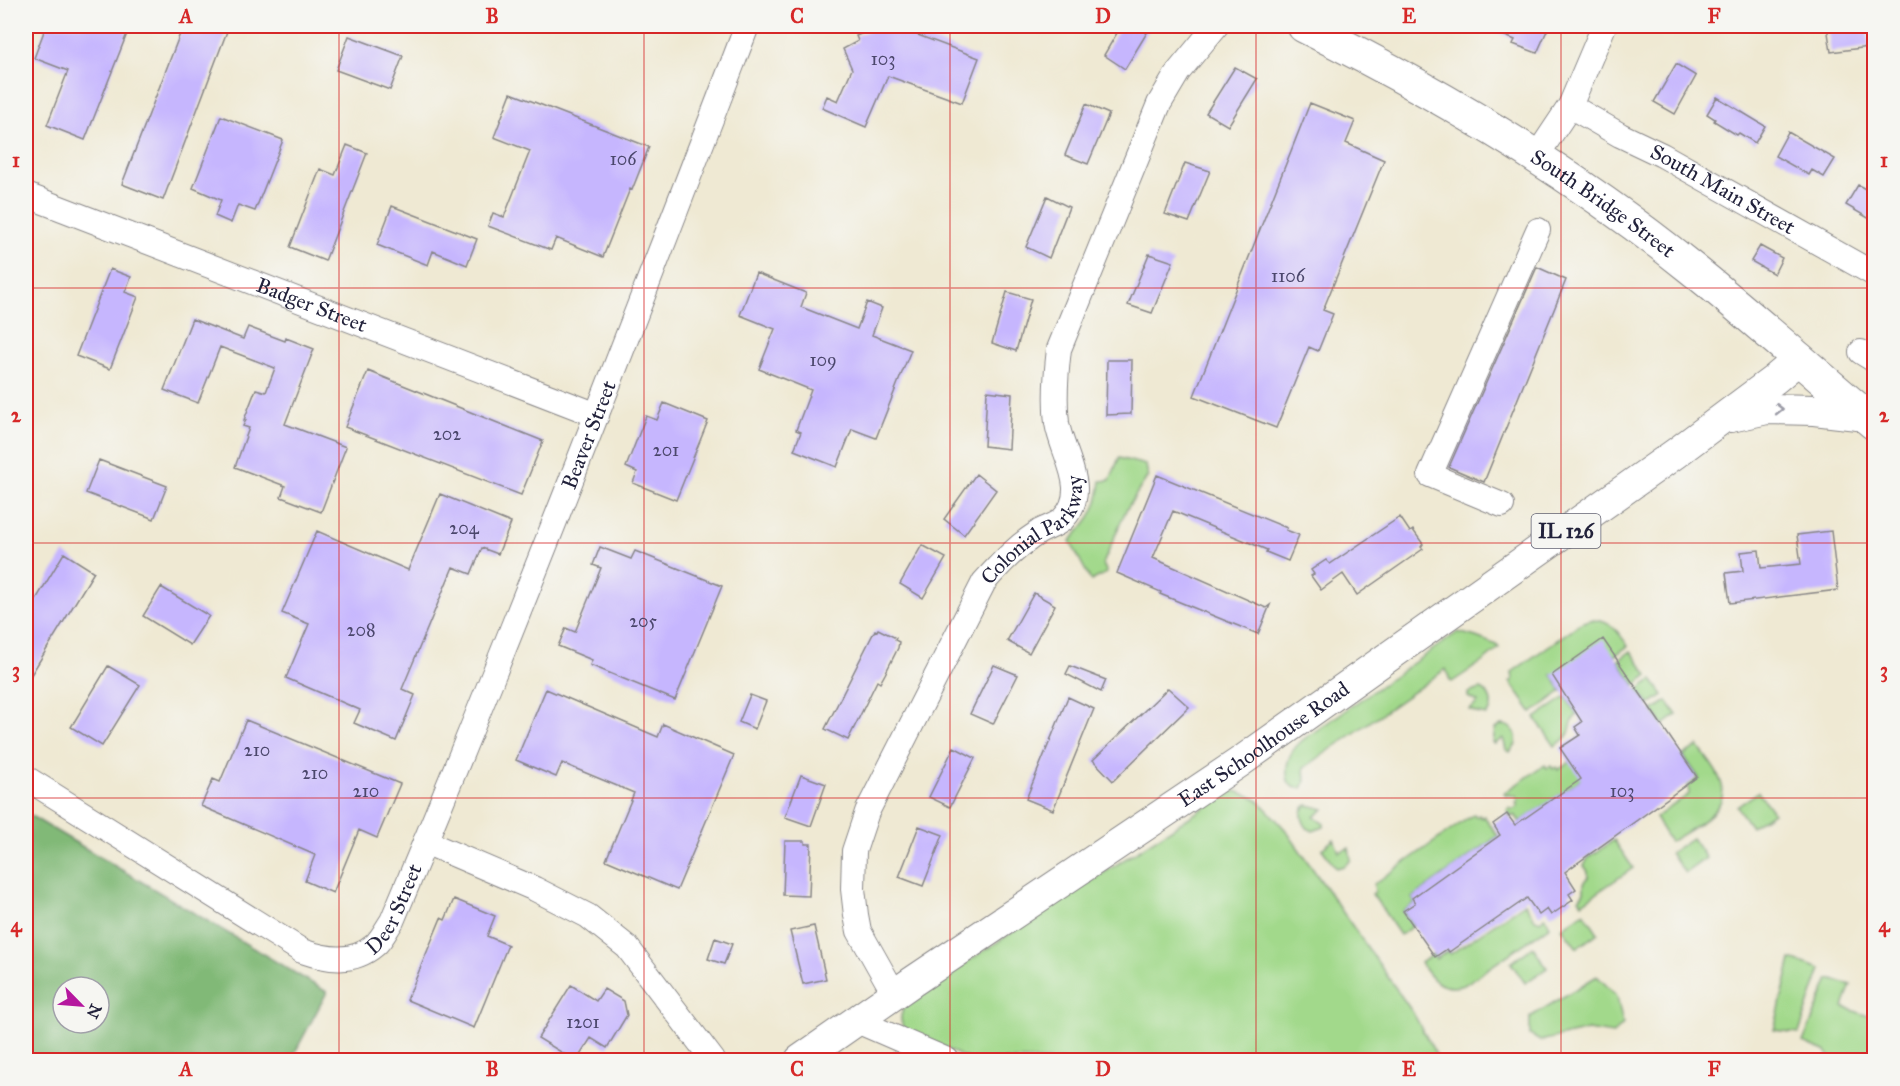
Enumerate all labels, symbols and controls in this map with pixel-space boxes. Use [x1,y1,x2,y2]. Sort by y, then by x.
text: A [177,4,193,28]
text: B [485,4,499,28]
text: C [790,4,804,28]
text: D [1095,4,1111,28]
text: E [1402,4,1417,28]
text: F [1707,4,1721,28]
house number: 103 [871,48,895,70]
street label: South Main Street [1646,138,1800,240]
street label: South Bridge Street [1526,144,1681,264]
text: 1 [12,148,20,172]
house number: 106 [610,148,637,170]
text: 1 [1880,148,1888,172]
house number: 1106 [1271,265,1306,287]
street label: Badger Street [253,272,371,338]
house number: 109 [809,349,837,371]
street label: Beaver Street [556,376,622,493]
text: 2 [11,403,22,427]
one-way arrow [1775,403,1784,415]
text: 2 [1879,403,1890,427]
house number: 202 [433,423,461,445]
house number: 201 [653,439,679,461]
street label: Colonial Parkway [975,472,1088,590]
road number: IL 126 [1532,514,1600,548]
house number: 204 [449,517,480,539]
house number: 205 [629,610,657,632]
house number: 208 [347,619,375,641]
text: 3 [12,658,20,683]
text: 3 [1880,658,1888,683]
street label: East Schoolhouse Road [1173,675,1355,813]
house number: 210 [244,739,270,761]
house number: 210 [302,762,328,784]
house number: 210 [353,780,379,802]
house number: 103 [1610,780,1634,802]
street label: Deer Street [360,859,428,960]
text: 4 [10,913,22,938]
text: 4 [1878,913,1890,938]
north arrow [51,975,111,1035]
text: N [82,1001,106,1022]
house number: 1201 [566,1011,600,1033]
text: A [177,1057,193,1081]
text: B [485,1057,499,1081]
text: C [790,1057,804,1081]
text: D [1095,1057,1111,1081]
text: E [1402,1057,1417,1081]
text: F [1707,1057,1721,1081]

